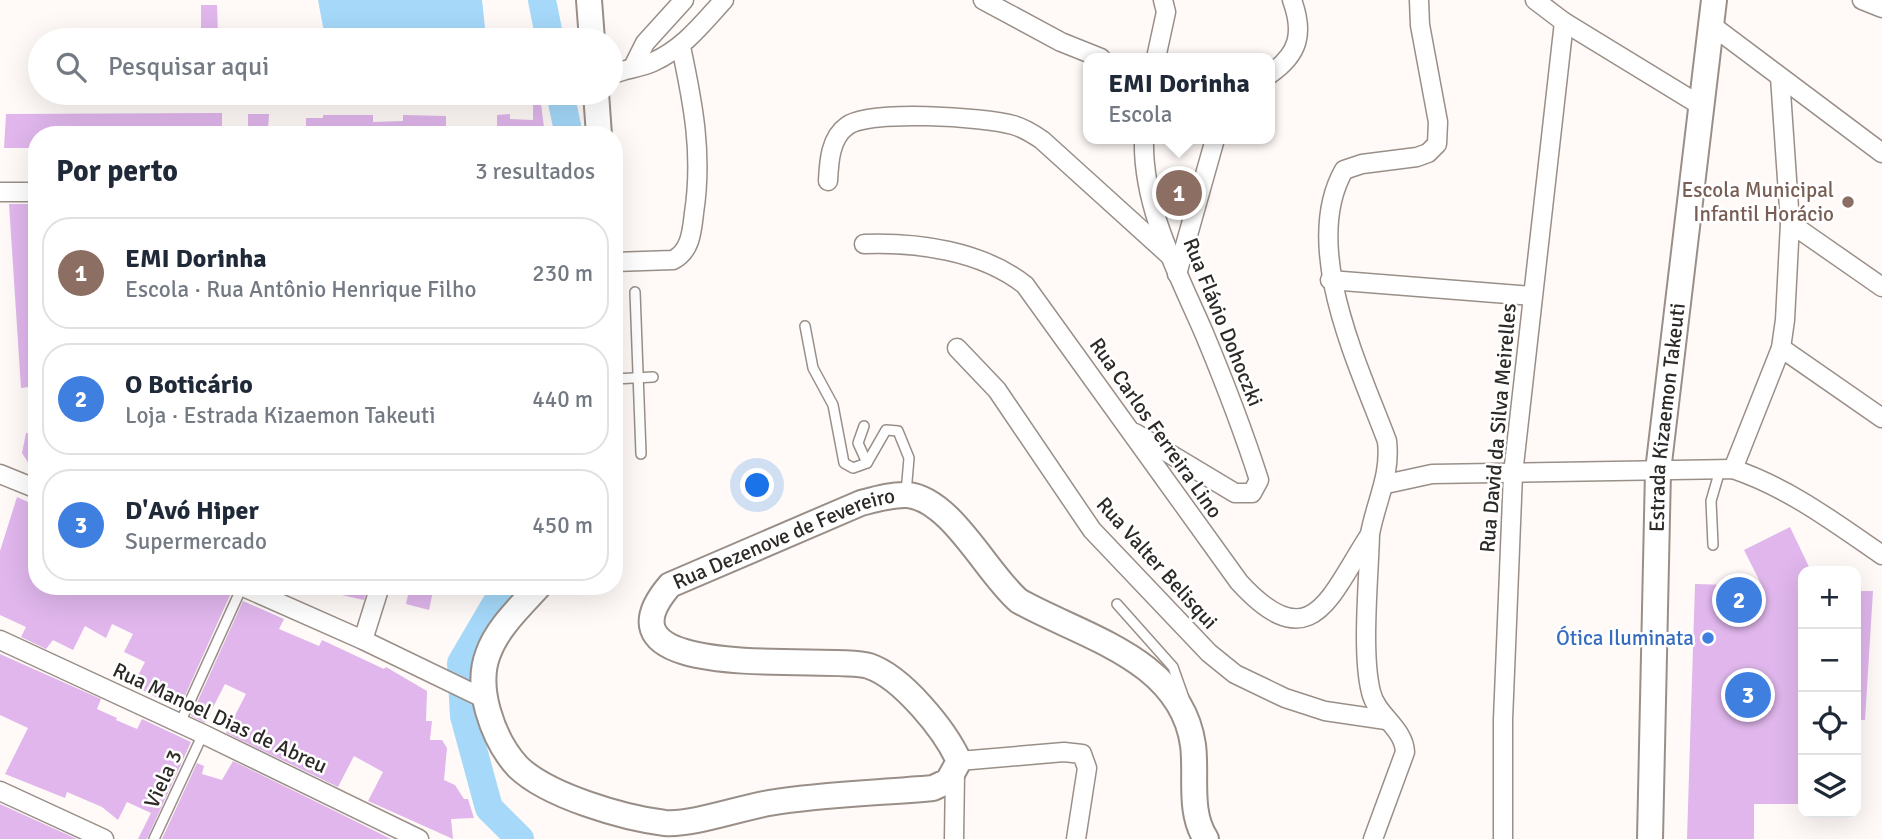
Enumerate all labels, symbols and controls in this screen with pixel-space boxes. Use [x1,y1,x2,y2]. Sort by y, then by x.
search box [28,28,623,105]
icon: search [52,48,90,86]
text: Pesquisar aqui [108,51,269,83]
popup [1083,53,1275,144]
text: EMI Dorinha [1108,68,1250,100]
text: Escola [1108,100,1172,129]
text: Por perto [56,153,178,190]
text: 3 resultados [475,157,595,186]
pin: 1 [1156,167,1202,219]
place label: Escola Municipal Infantil Horácio [1681,177,1834,227]
marker: Escola Municipal Infantil Horácio [1840,194,1856,210]
street label: Rua Flávio Dohoczki [1177,234,1269,410]
text: EMI Dorinha [125,243,267,275]
text: 1 [75,259,87,288]
text: 230 m [532,259,593,288]
text: Escola · Rua Antônio Henrique Filho [125,275,477,304]
street label: Rua David da Silva Meirelles [1474,302,1522,554]
street label: Estrada Kizaemon Takeuti [1644,302,1691,533]
street label: Rua Carlos Ferreira Lino [1084,333,1228,523]
text: O Boticário [125,369,253,401]
text: 2 [75,385,87,414]
text: 440 m [532,385,593,414]
text: Loja · Estrada Kizaemon Takeuti [125,401,436,430]
your location [740,468,774,502]
street label: Rua Dezenove de Fevereiro [669,483,897,595]
street label: Rua Valter Belisqui [1091,492,1223,634]
text: D'Avó Hiper [125,495,259,527]
text: 3 [75,511,87,540]
text: 450 m [532,511,593,540]
text: Supermercado [125,527,267,556]
map controls [1798,566,1861,818]
button: + [1798,566,1861,629]
pin: 2 [1716,574,1762,626]
place label: Ótica Iluminata [1556,625,1694,651]
button: − [1798,629,1861,692]
marker: Ótica Iluminata [1700,630,1716,646]
street label: Rua Manoel Dias de Abreu [109,657,331,779]
pin: 3 [1725,669,1771,721]
button: locate [1798,692,1861,755]
street label: Viela 3 [138,746,188,812]
button: layers [1798,755,1861,818]

